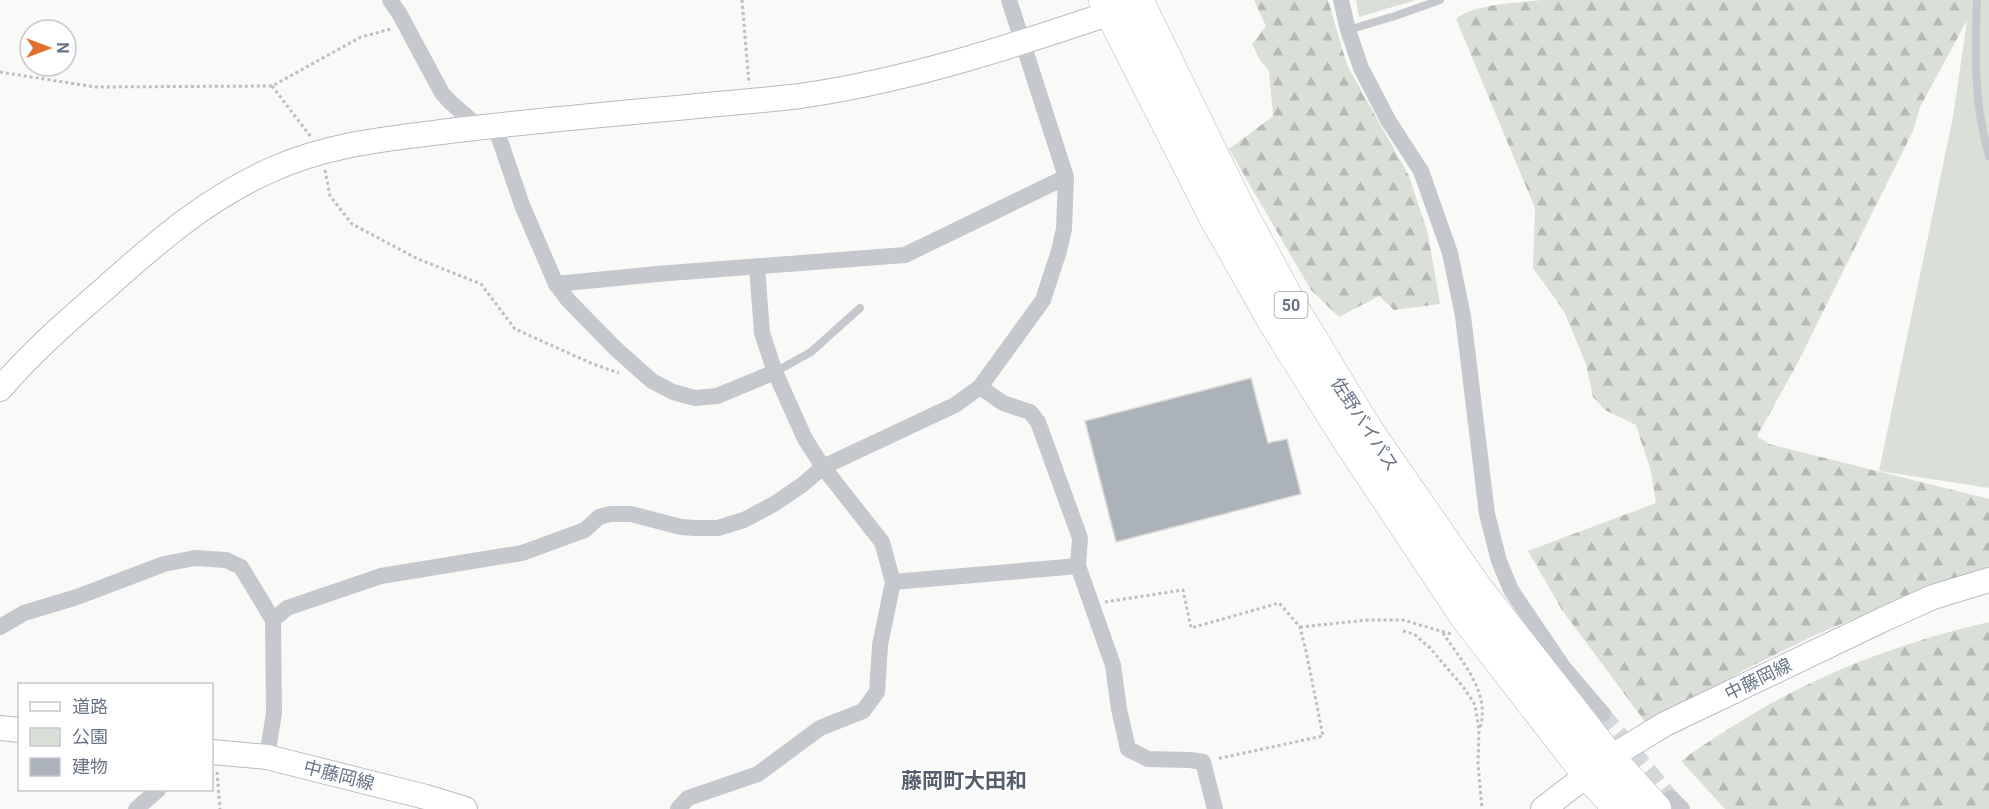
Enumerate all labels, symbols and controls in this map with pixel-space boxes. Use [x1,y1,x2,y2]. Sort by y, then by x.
north arrow [18,18,78,78]
text: N [53,42,72,54]
road number: 50 [1274,292,1308,318]
street label: 佐野バイパス [1327,373,1403,475]
street label: 中藤岡線 [1721,654,1795,704]
legend [18,683,213,791]
text: 道路 [72,696,108,717]
text: 公園 [72,726,108,747]
text: 建物 [72,756,108,777]
street label: 中藤岡線 [302,756,376,794]
district label: 藤岡町大田和 [901,769,1027,793]

